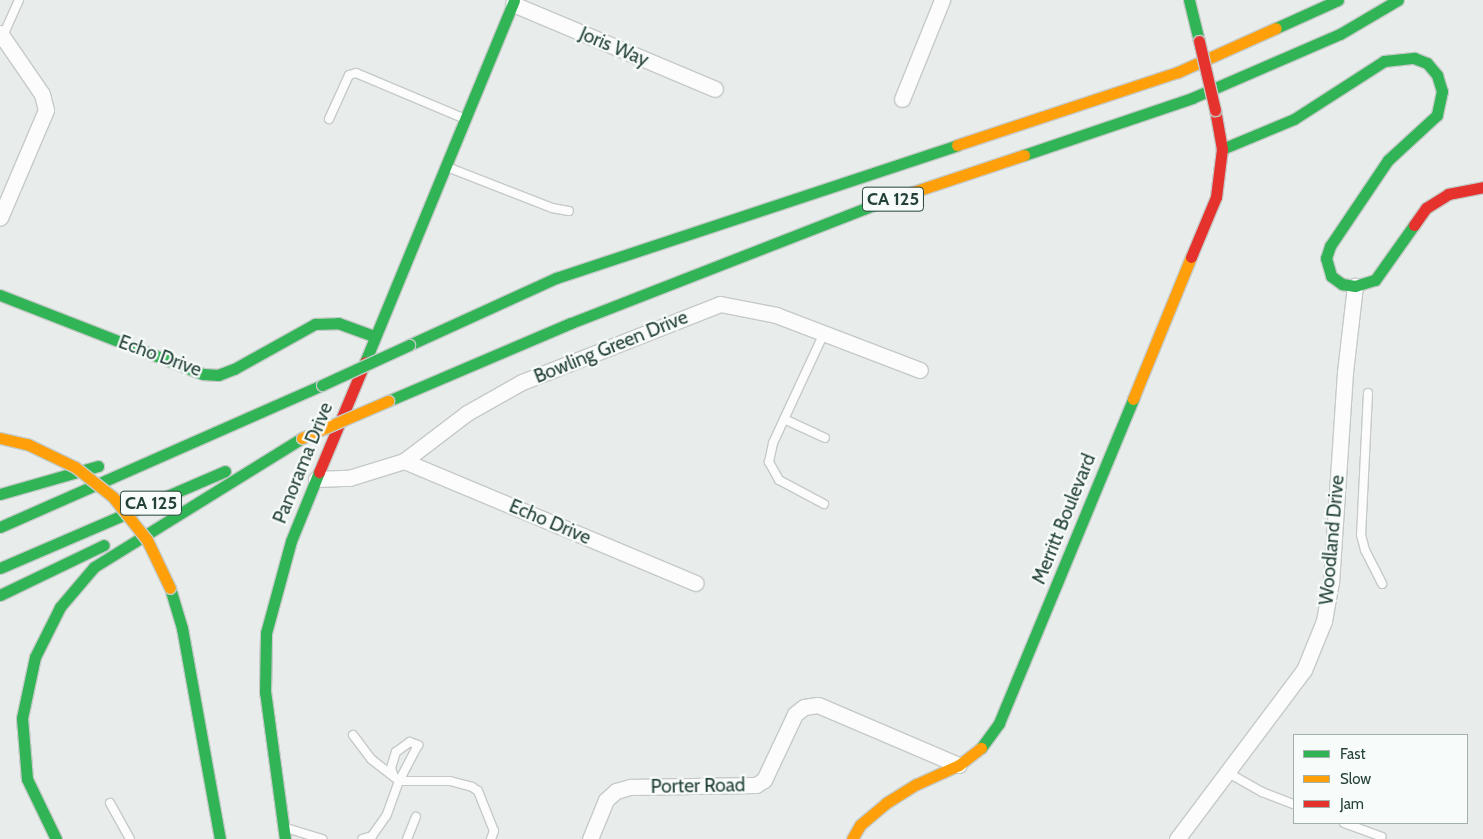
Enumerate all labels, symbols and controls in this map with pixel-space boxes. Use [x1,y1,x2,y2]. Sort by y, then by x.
street label: Joris Way [576,22,652,72]
road number: CA 125 [862,183,924,214]
street label: Bowling Green Drive [531,306,691,388]
street label: Echo Drive [115,330,205,382]
street label: Panorama Drive [268,399,338,527]
street label: Merritt Boulevard [1027,451,1101,587]
street label: Woodland Drive [1315,474,1349,606]
road number: CA 125 [120,488,182,518]
street label: Echo Drive [506,495,594,549]
legend [1293,734,1468,824]
text: Fast [1340,745,1365,763]
text: Slow [1340,770,1371,788]
street label: Porter Road [650,774,746,798]
text: Jam [1340,795,1364,813]

